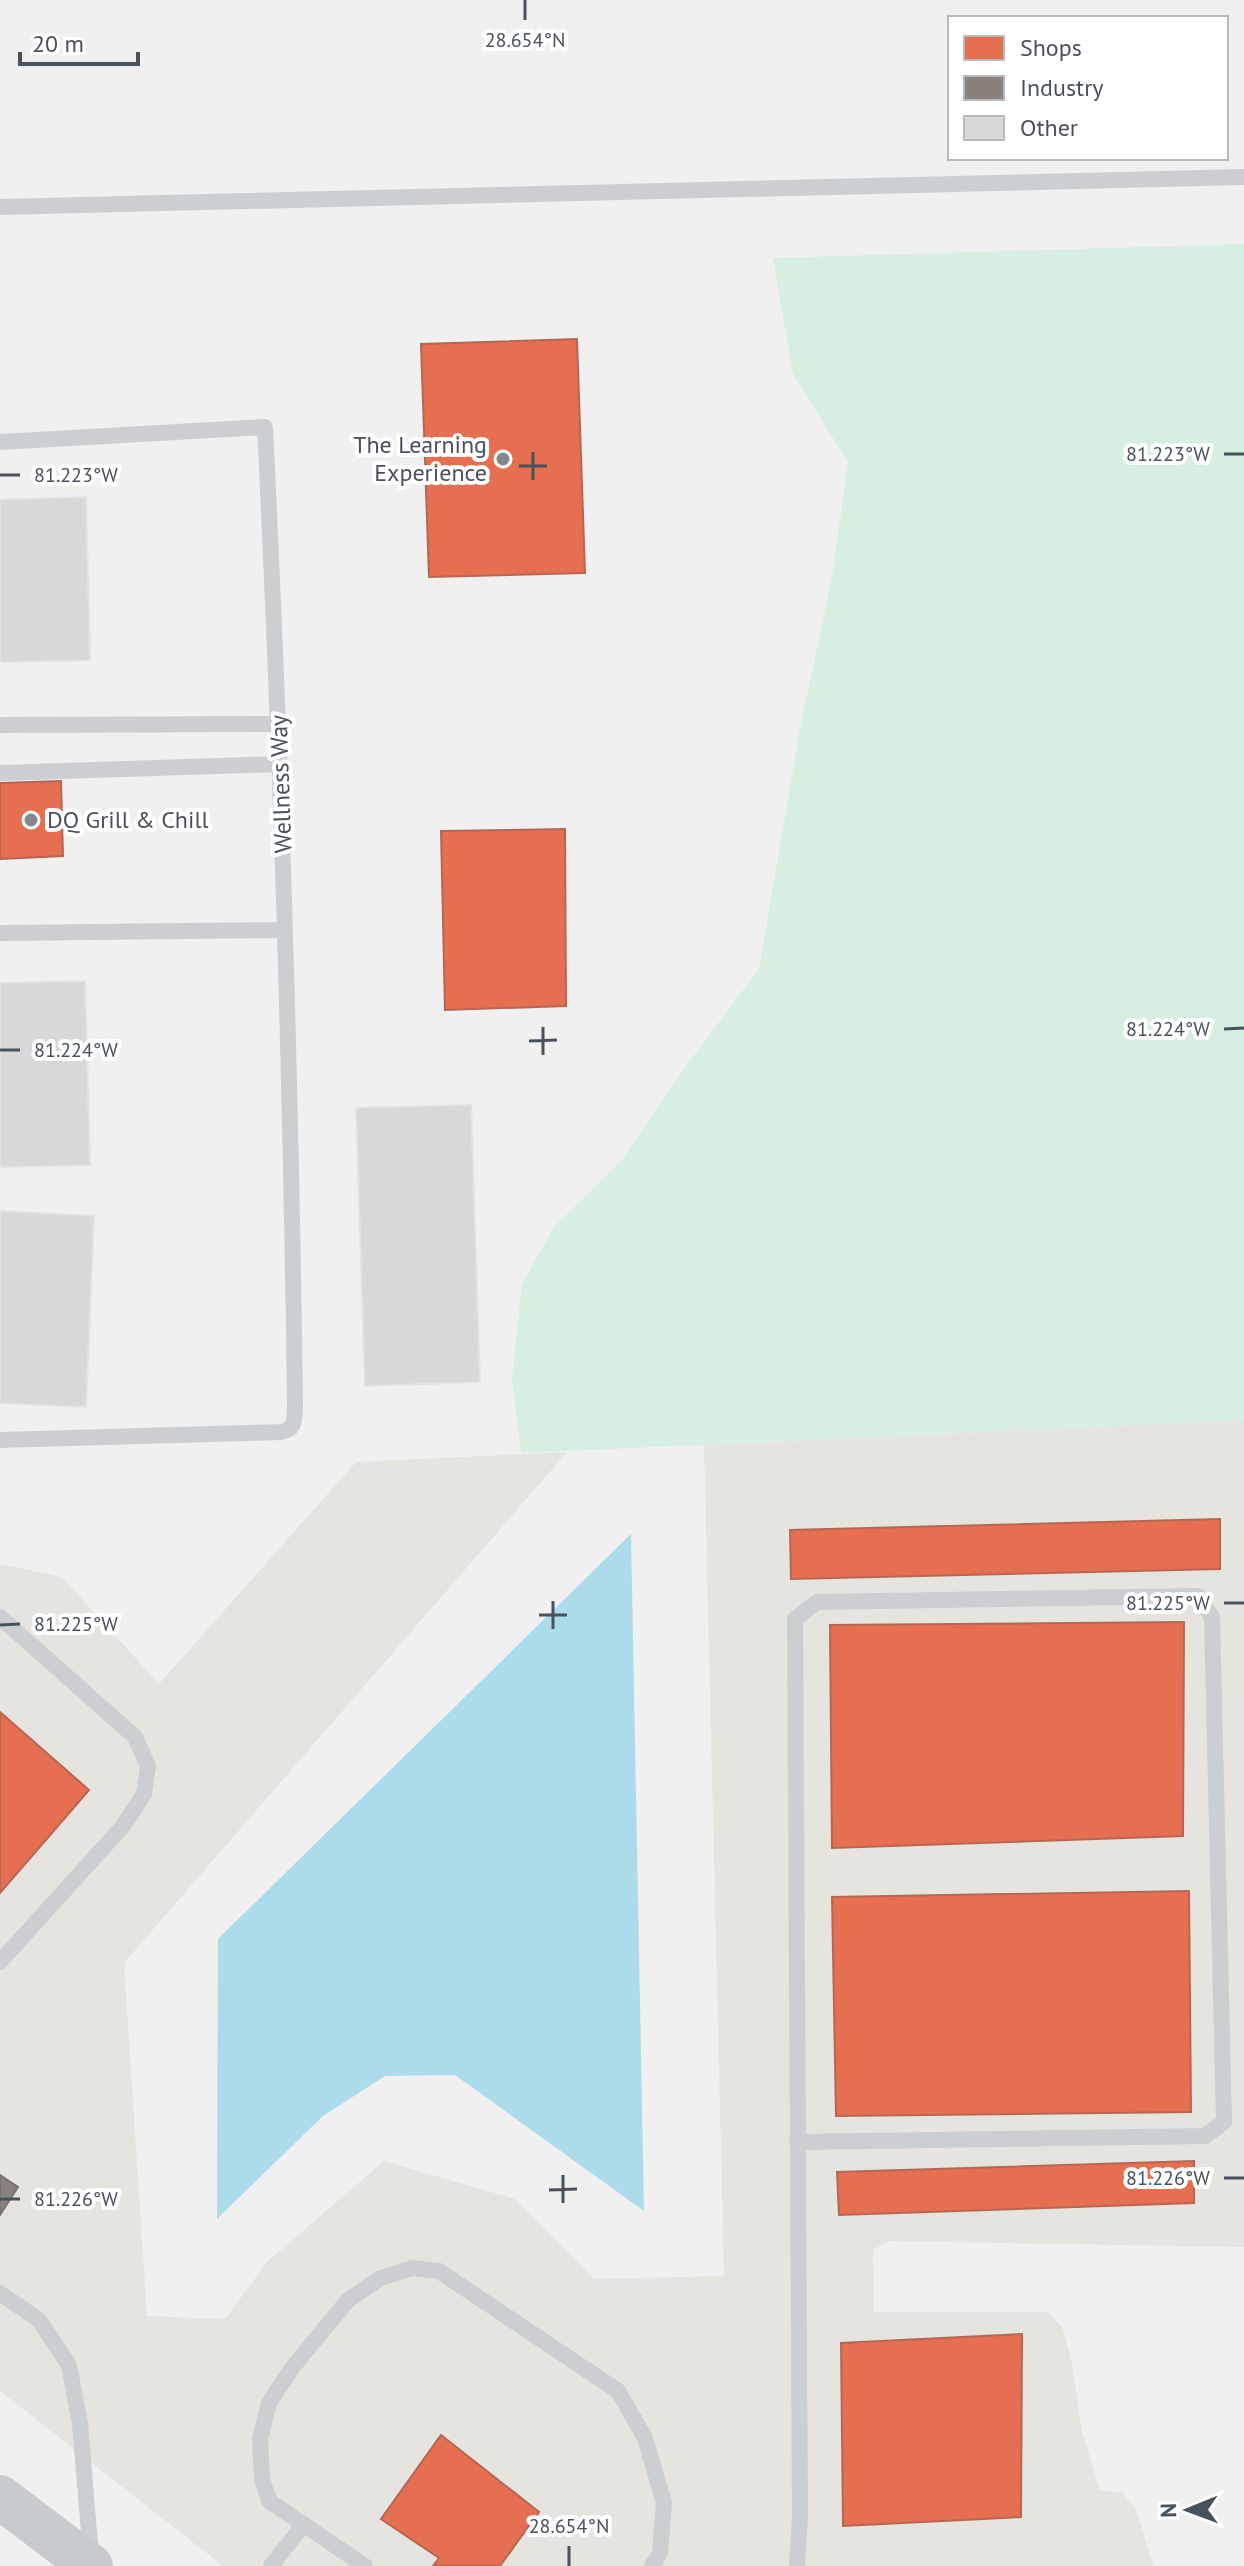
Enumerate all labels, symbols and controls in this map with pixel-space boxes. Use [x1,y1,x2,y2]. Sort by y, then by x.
scale bar [20,16,138,66]
legend [948,16,1228,160]
text: 28.654°N [485,27,565,53]
text: 20 m [32,28,84,59]
text: Shops [1020,32,1082,63]
text: Industry [1020,72,1104,103]
text: Other [1020,112,1078,143]
place label: The Learning Experience [353,429,487,488]
text: 81.223°W [1126,441,1210,467]
marker: The Learning Experience [494,450,512,468]
text: 81.223°W [34,462,118,488]
street label: Wellness Way [263,714,298,854]
place label: DQ Grill & Chill [47,804,208,835]
marker: DQ Grill & Chill [22,811,40,829]
text: 81.224°W [1126,1016,1210,1042]
text: 81.224°W [34,1037,118,1063]
text: 81.225°W [1126,1590,1210,1616]
text: 81.225°W [34,1611,118,1637]
text: 81.226°W [1126,2165,1210,2191]
text: 81.226°W [34,2186,118,2212]
north arrow [1148,2470,1228,2550]
text: N [1154,2503,1182,2518]
text: 28.654°N [529,2513,609,2539]

